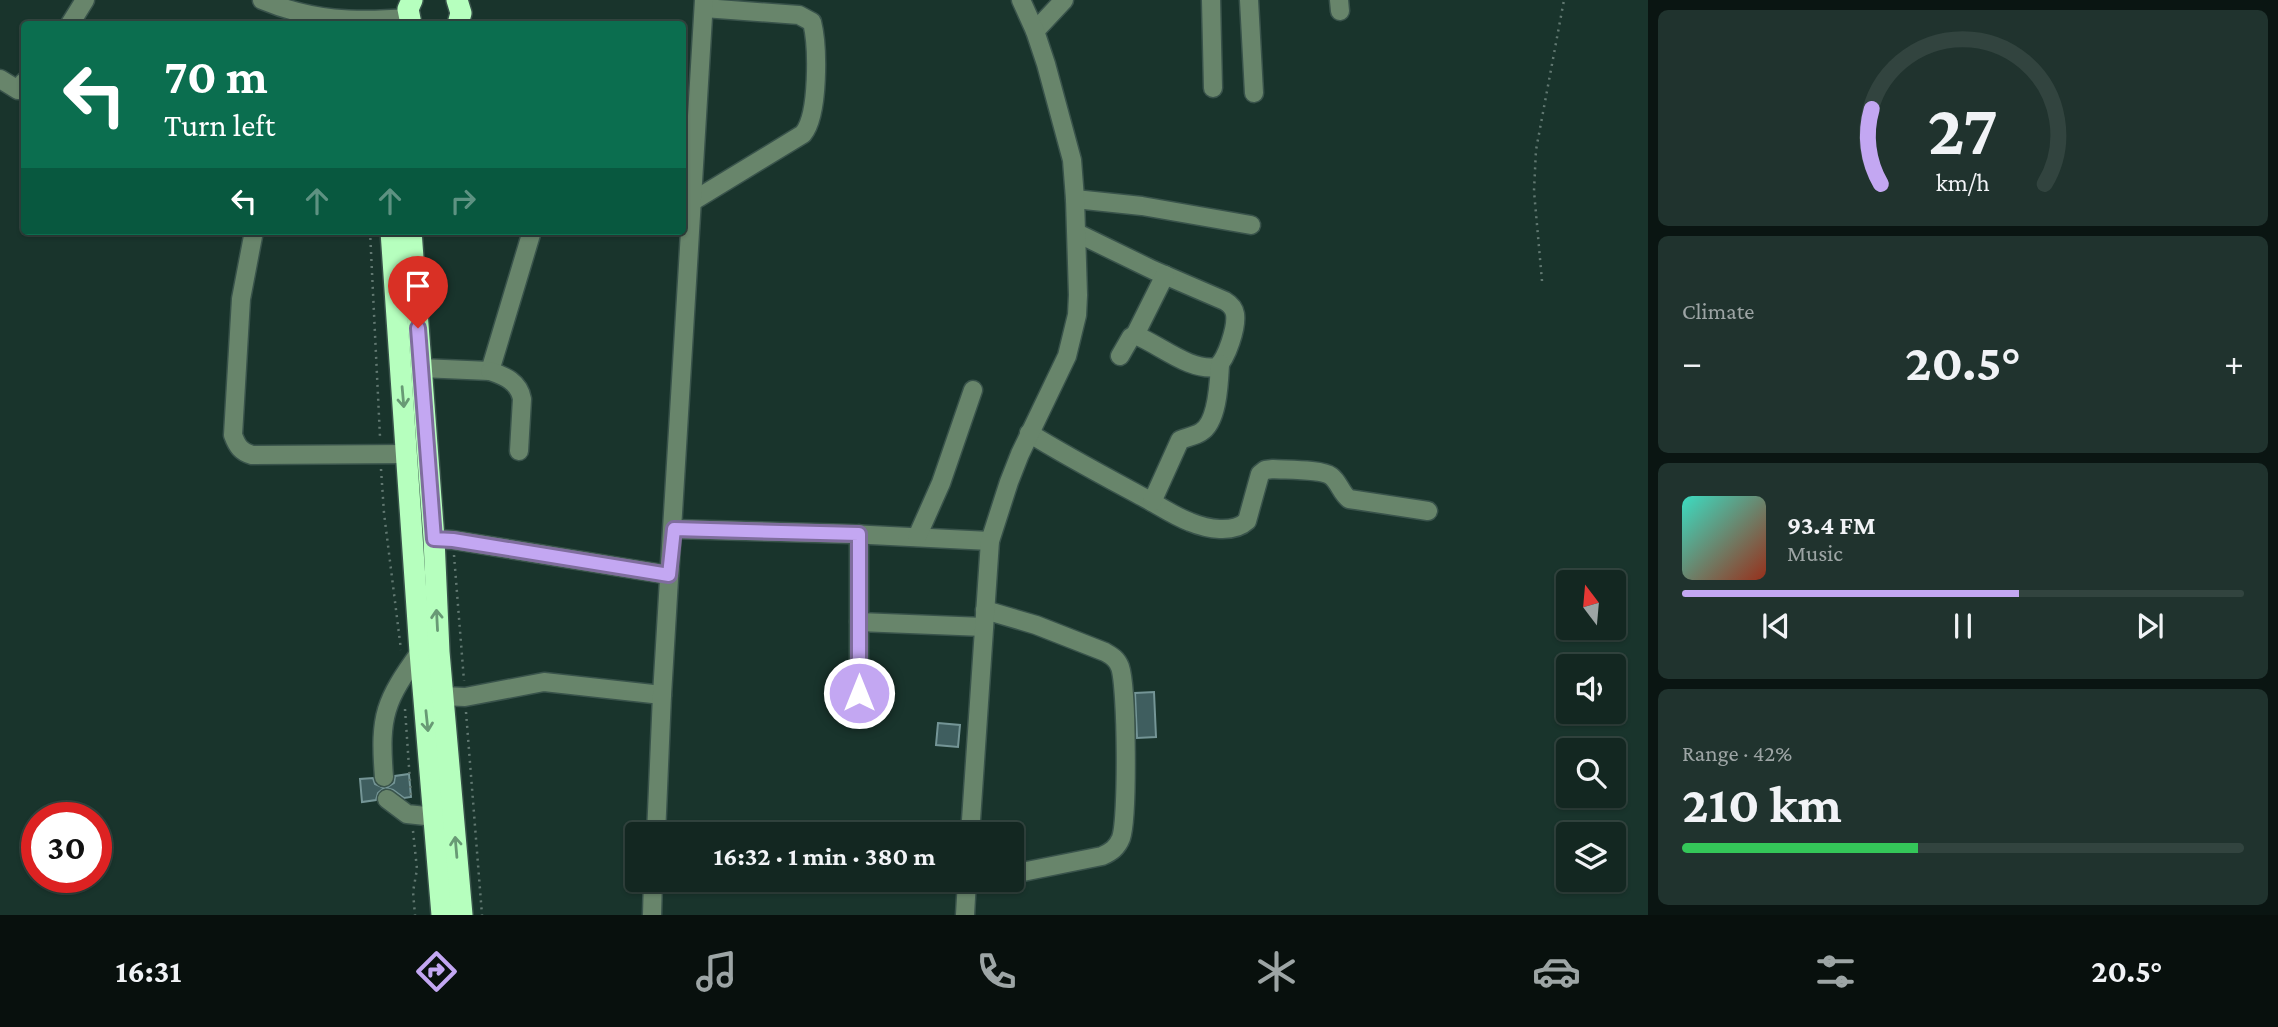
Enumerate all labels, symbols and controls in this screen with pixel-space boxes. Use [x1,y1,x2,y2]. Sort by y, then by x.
icon: left [49,49,140,140]
text: 70 m [164,49,268,104]
text: 27 [1928,90,1998,171]
text: Turn left [164,107,275,143]
text: km/h [1936,169,1990,196]
icon: left [225,182,263,220]
icon: ahead [298,182,336,220]
icon: ahead [371,182,409,220]
icon: right [444,182,482,220]
pin [388,256,448,328]
icon: arrive [399,267,437,305]
text: Climate [1682,298,1754,324]
text: 20.5° [1905,333,2021,391]
text: − [1682,341,1702,383]
text: + [2224,341,2244,383]
one-way arrow [397,385,410,408]
text: 93.4 FM [1787,511,1876,540]
text: Music [1787,540,1843,566]
north arrow [1556,570,1626,640]
map controls [1556,570,1626,892]
icon: previous [1757,607,1795,645]
icon: pause [1944,607,1982,645]
icon: next [2131,607,2169,645]
one-way arrow [431,609,444,632]
button: sound [1556,654,1626,724]
position arrow [822,656,896,730]
one-way arrow [421,710,434,732]
button: search [1556,738,1626,808]
text: Range · 42% [1682,740,1792,766]
text: 210 km [1682,775,1842,833]
speed limit sign: 30 [21,802,112,893]
button: layers [1556,822,1626,892]
one-way arrow [449,836,462,859]
text: 16:32 · 1 min · 380 m [714,842,935,871]
icon: directions [412,947,461,996]
icon: music [692,947,741,996]
icon: phone [972,947,1021,996]
icon: climate [1252,947,1301,996]
icon: car [1532,947,1581,996]
icon: filters [1811,947,1860,996]
text: 16:31 [115,953,181,989]
text: 20.5° [2091,953,2163,989]

